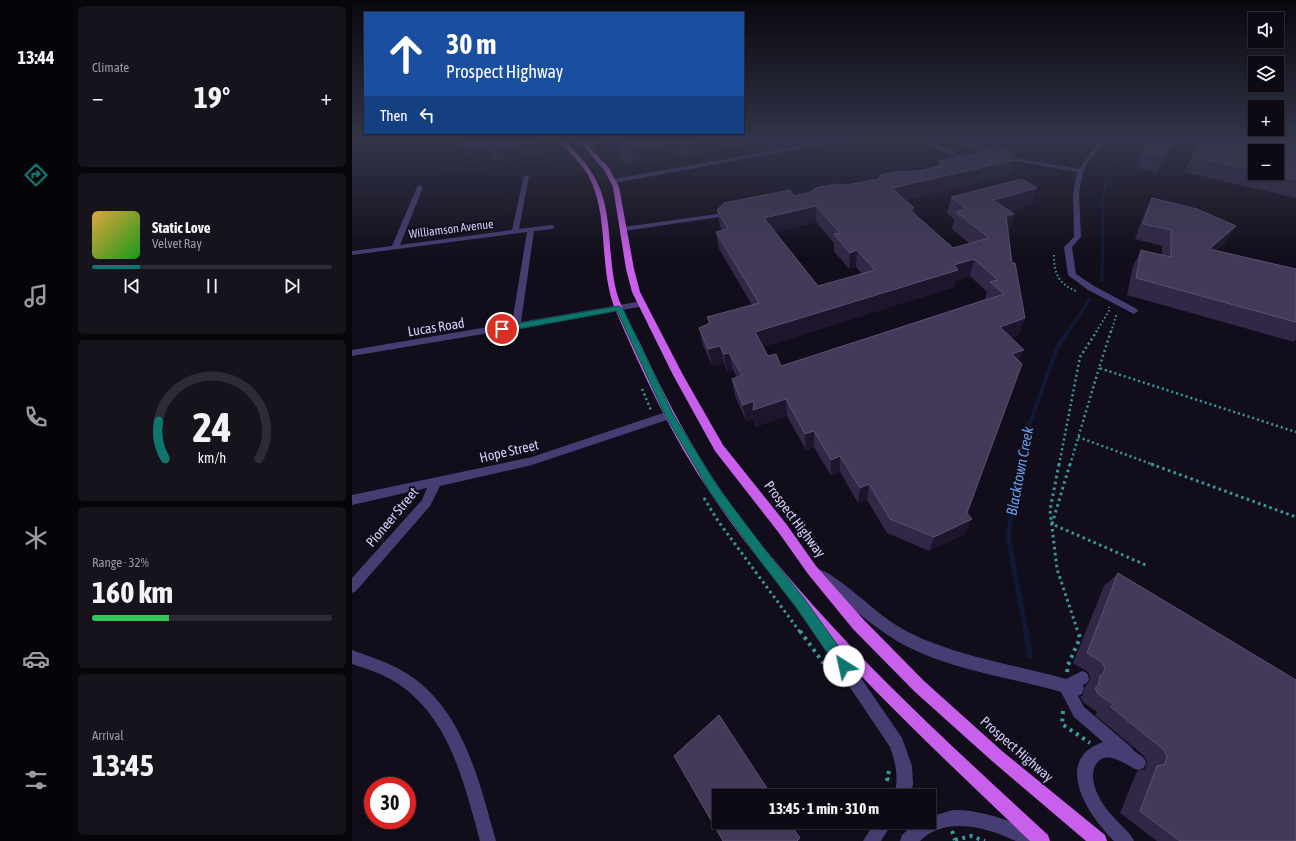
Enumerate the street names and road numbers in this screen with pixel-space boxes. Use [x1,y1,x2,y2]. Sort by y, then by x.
street label: Williamson Avenue [408,217,494,241]
street label: Lucas Road [406,315,466,339]
street label: Hope Street [478,436,540,466]
street label: Prospect Highway [761,478,829,560]
street label: Pioneer Street [363,484,421,550]
street label: Prospect Highway [977,713,1057,785]

